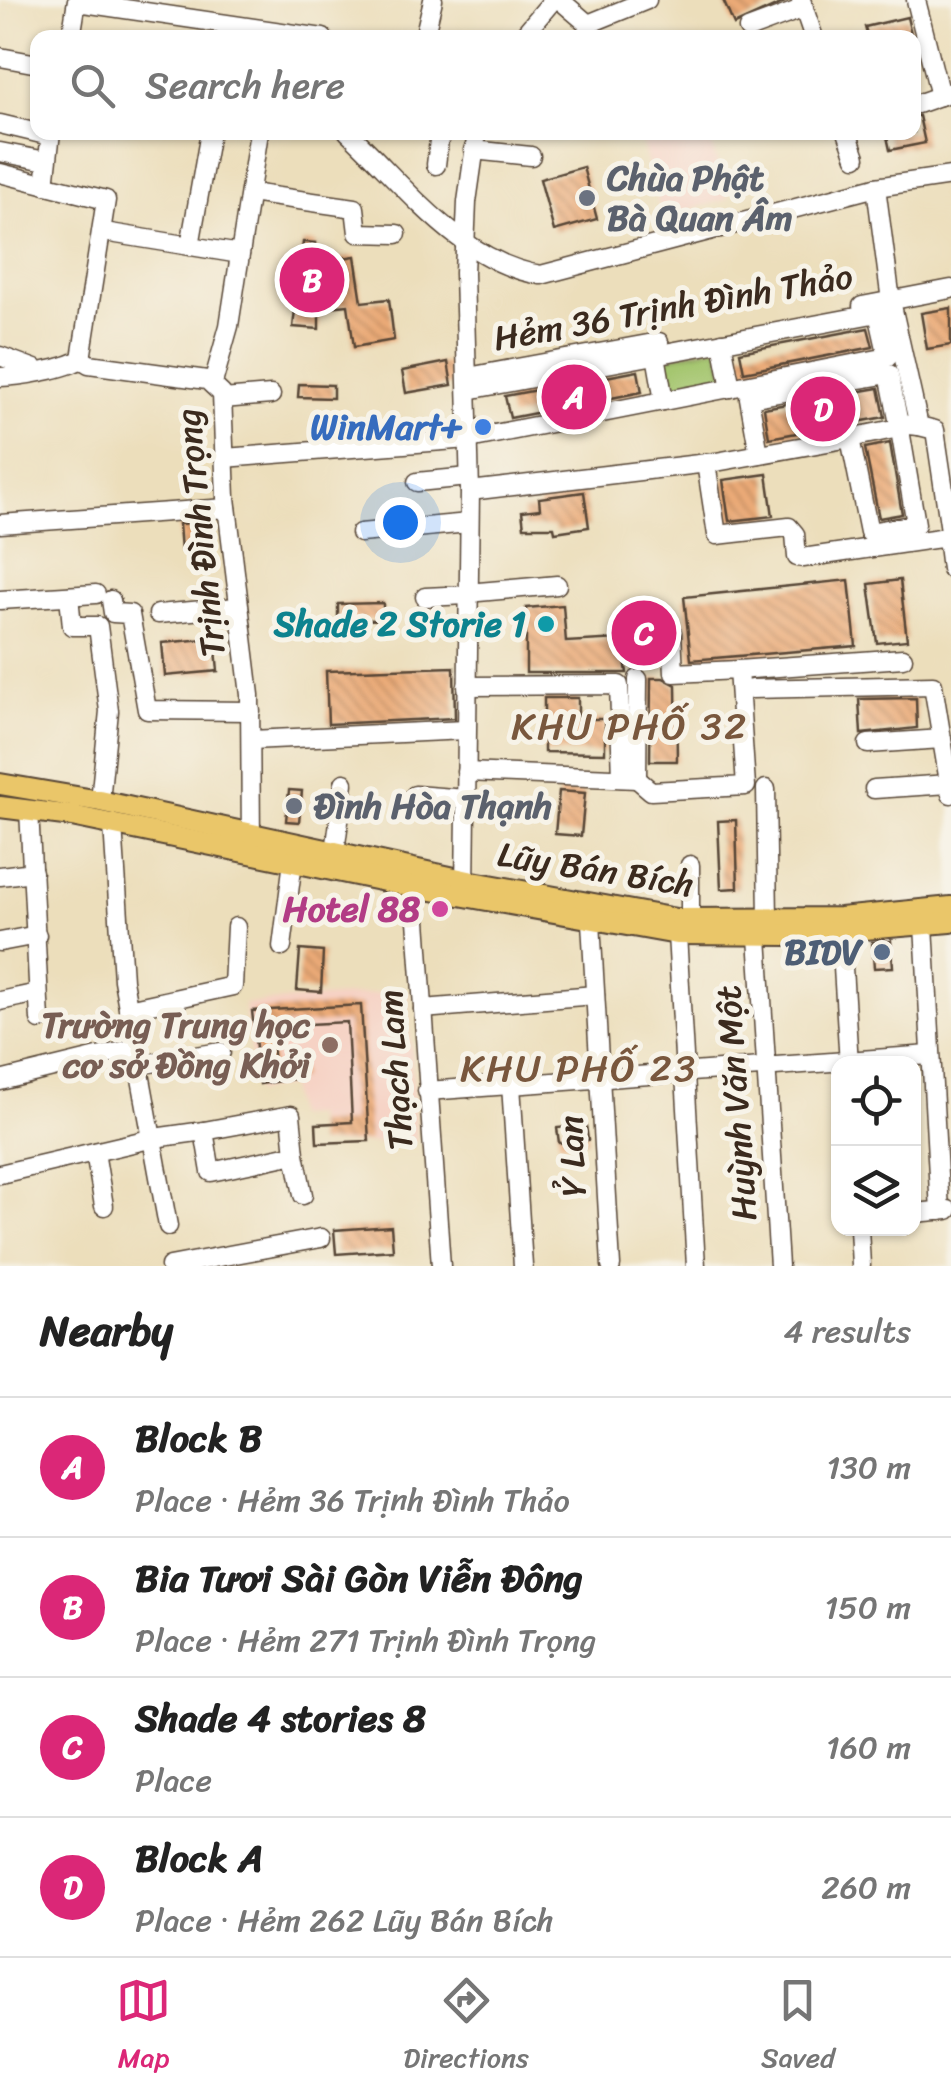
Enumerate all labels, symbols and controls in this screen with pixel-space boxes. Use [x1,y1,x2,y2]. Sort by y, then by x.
search box [30,30,921,140]
text: Search here [145,52,345,119]
icon: search [65,58,120,113]
place label: Chùa Phật Bà Quan Âm [606,147,793,249]
marker: Chùa Phật Bà Quan Âm [576,187,598,209]
pin: B [280,242,344,318]
street label: Hẻm 36 Trịnh Đình Thảo [488,245,858,369]
pin: A [542,360,606,434]
pin: D [790,372,856,446]
place label: WinMart+ [310,396,463,458]
street label: Trịnh Đình Trọng [156,406,244,660]
marker: WinMart+ [472,416,494,438]
your location [375,497,426,548]
place label: Shade 2 Storie 1 [273,593,526,655]
pin: C [612,596,676,670]
marker: Shade 2 Storie 1 [535,613,557,635]
district label: KHU PHỐ 32 [511,693,749,760]
place label: Đình Hòa Thạnh [313,775,552,837]
marker: Đình Hòa Thạnh [283,795,305,817]
street label: Lũy Bán Bích [493,823,699,915]
place label: Hotel 88 [283,878,420,940]
marker: Hotel 88 [429,898,451,920]
place label: BIDV [784,921,864,983]
marker: BIDV [871,941,893,963]
street label: Huỳnh Văn Một [697,983,775,1223]
street label: Thạch Lam [358,988,432,1152]
place label: Trường Trung học cơ sở Đồng Khởi [42,994,312,1096]
marker: Trường Trung học cơ sở Đồng Khởi [319,1034,341,1056]
district label: KHU PHỐ 23 [460,1035,698,1102]
map controls [831,1056,921,1236]
button: locate [831,1056,921,1146]
street label: Ỷ Lan [539,1114,605,1198]
button: layers [831,1146,921,1236]
text: Nearby [40,1294,173,1368]
text: 4 results [783,1303,911,1360]
text: Block B [135,1405,263,1472]
text: A [62,1439,83,1496]
text: 130 m [827,1439,911,1496]
text: Place · Hẻm 36 Trịnh Đình Thảo [135,1472,570,1529]
text: Bia Tươi Sài Gòn Viễn Đông [135,1545,583,1612]
text: B [62,1579,83,1636]
text: 150 m [825,1579,911,1636]
text: Place · Hẻm 271 Trịnh Đình Trọng [135,1612,596,1669]
text: Shade 4 stories 8 [135,1685,426,1752]
text: C [63,1719,82,1776]
text: 160 m [826,1719,911,1776]
text: Place [135,1752,212,1809]
text: Block A [135,1825,263,1892]
text: D [63,1859,82,1916]
text: 260 m [821,1859,911,1916]
text: Place · Hẻm 262 Lũy Bán Bích [135,1892,554,1949]
tab: Map [116,1973,171,2082]
tab: Directions [403,1973,529,2082]
tab: Saved [761,1973,835,2082]

